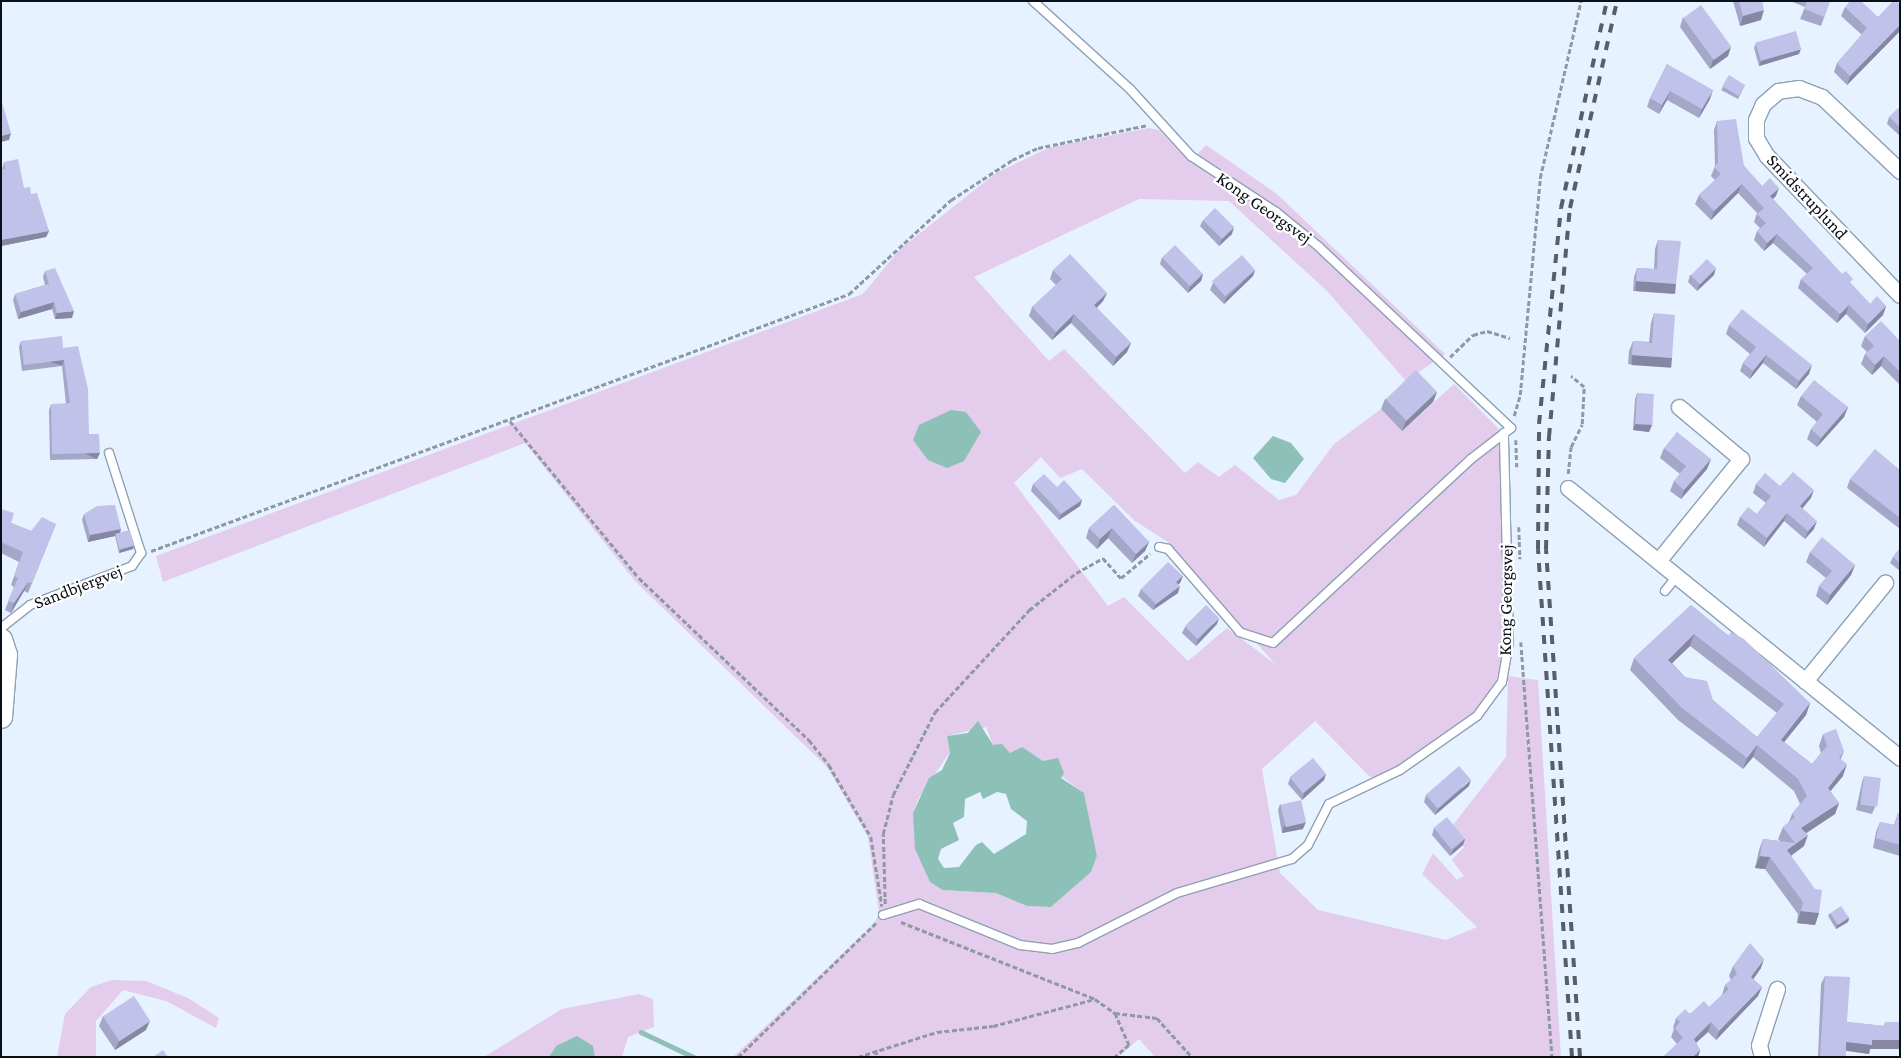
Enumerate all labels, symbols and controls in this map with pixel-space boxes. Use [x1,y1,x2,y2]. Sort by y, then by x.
street label: Smidstruplund [1762,150,1852,244]
street label: Kong Georgsvej [1212,167,1316,249]
street label: Kong Georgsvej [1494,544,1518,656]
street label: Sandbjergvej [31,560,125,614]

